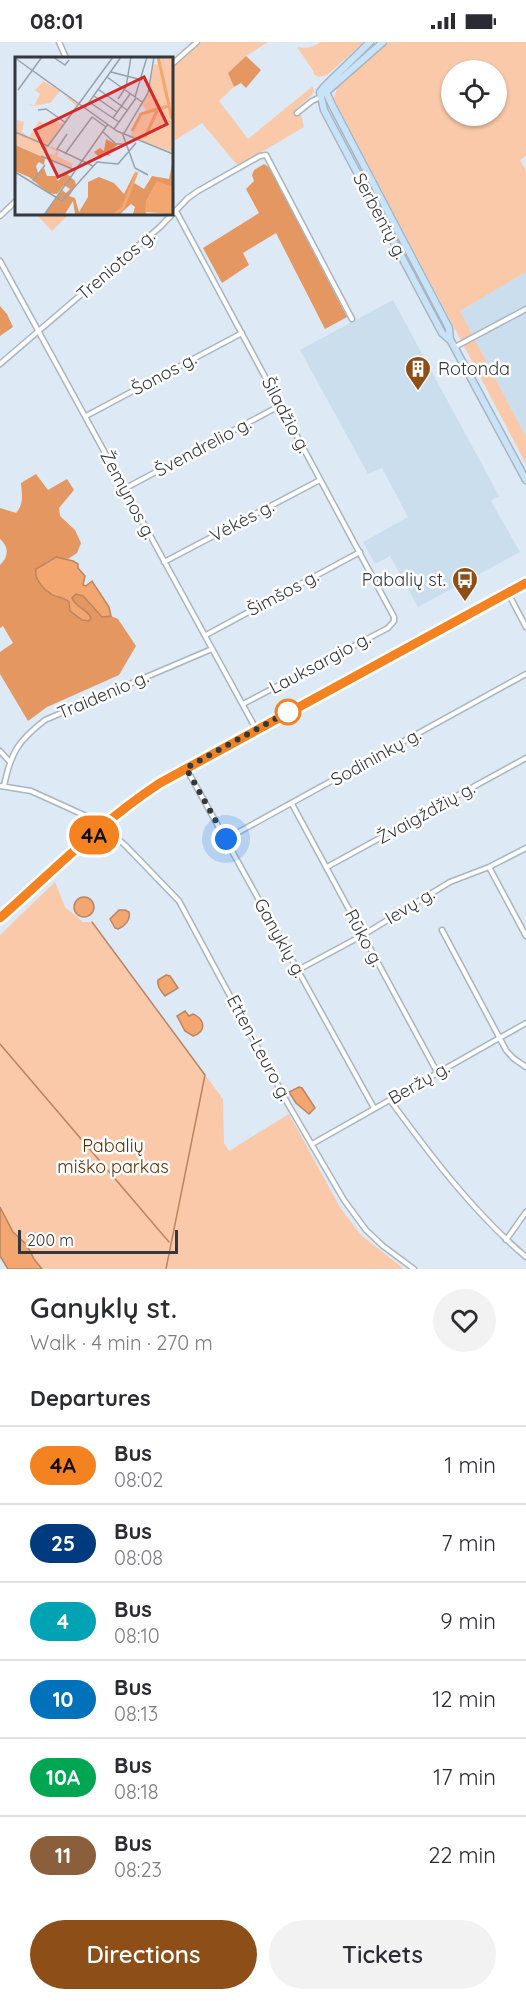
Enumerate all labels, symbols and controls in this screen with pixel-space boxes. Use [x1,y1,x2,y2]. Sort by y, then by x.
text: 08:01 [30,7,84,35]
inset map [15,57,172,214]
map controls [441,60,507,126]
button: locate [441,60,507,126]
street label: Serbentų g. [348,169,413,263]
street label: Treniotos g. [72,224,160,305]
street label: Šonos g. [127,347,200,400]
building icon: Rotonda [403,354,433,392]
place label: Rotonda [438,357,510,380]
street label: Šiladžio g. [257,373,316,457]
street label: Švendrelio g. [151,412,255,482]
street label: Žemynos g. [95,446,161,543]
street label: Vėkės g. [206,494,278,547]
street label: Šimšos g. [243,564,322,621]
bus stop icon: Pabalių st. [450,565,480,603]
place label: Pabalių st. [362,568,446,591]
street label: Lauksargio g. [265,626,374,699]
street label: Traidenio g. [54,665,152,724]
unlabelled marker [275,699,301,725]
street label: Sodininkų g. [327,722,425,791]
street label: Žvaigždžių g. [373,776,479,849]
line badge: 4A [67,816,121,854]
text: 4A [81,822,107,848]
your location [211,824,241,854]
street label: Ievų g. [381,882,439,929]
street label: Ganyklų g. [249,894,312,982]
street label: Rūko g. [340,905,389,970]
street label: Etten-Leuro g. [222,991,297,1105]
street label: Beržų g. [384,1056,454,1109]
park label: Pabalių miško parkas [57,1134,169,1178]
scale bar [18,1227,178,1254]
text: 200 m [27,1230,74,1250]
button: heart [433,1289,496,1352]
text: Ganyklų st. [30,1290,177,1325]
text: Walk · 4 min · 270 m [30,1330,213,1355]
text: Departures [30,1384,151,1412]
text: Bus [114,1439,152,1467]
text: 1 min [444,1451,496,1479]
text: 4A [50,1452,76,1478]
text: 08:02 [114,1467,163,1492]
text: Bus [114,1517,152,1545]
text: 7 min [441,1529,496,1557]
text: 25 [51,1530,75,1556]
text: 08:08 [114,1545,163,1570]
text: Bus [114,1595,152,1623]
text: 9 min [440,1607,496,1635]
text: 4 [57,1608,69,1634]
text: 08:10 [114,1623,160,1648]
text: Bus [114,1673,152,1701]
text: 12 min [432,1685,496,1713]
text: 10 [52,1686,74,1712]
text: 08:13 [114,1701,158,1726]
text: Bus [114,1751,152,1779]
text: 17 min [433,1763,496,1791]
text: 10A [46,1764,80,1790]
text: 08:18 [114,1779,159,1804]
text: Bus [114,1829,152,1857]
text: 22 min [428,1841,496,1869]
text: 11 [55,1842,71,1868]
text: 08:23 [114,1857,162,1882]
button: Directions [30,1920,257,1989]
button: Tickets [269,1920,496,1989]

